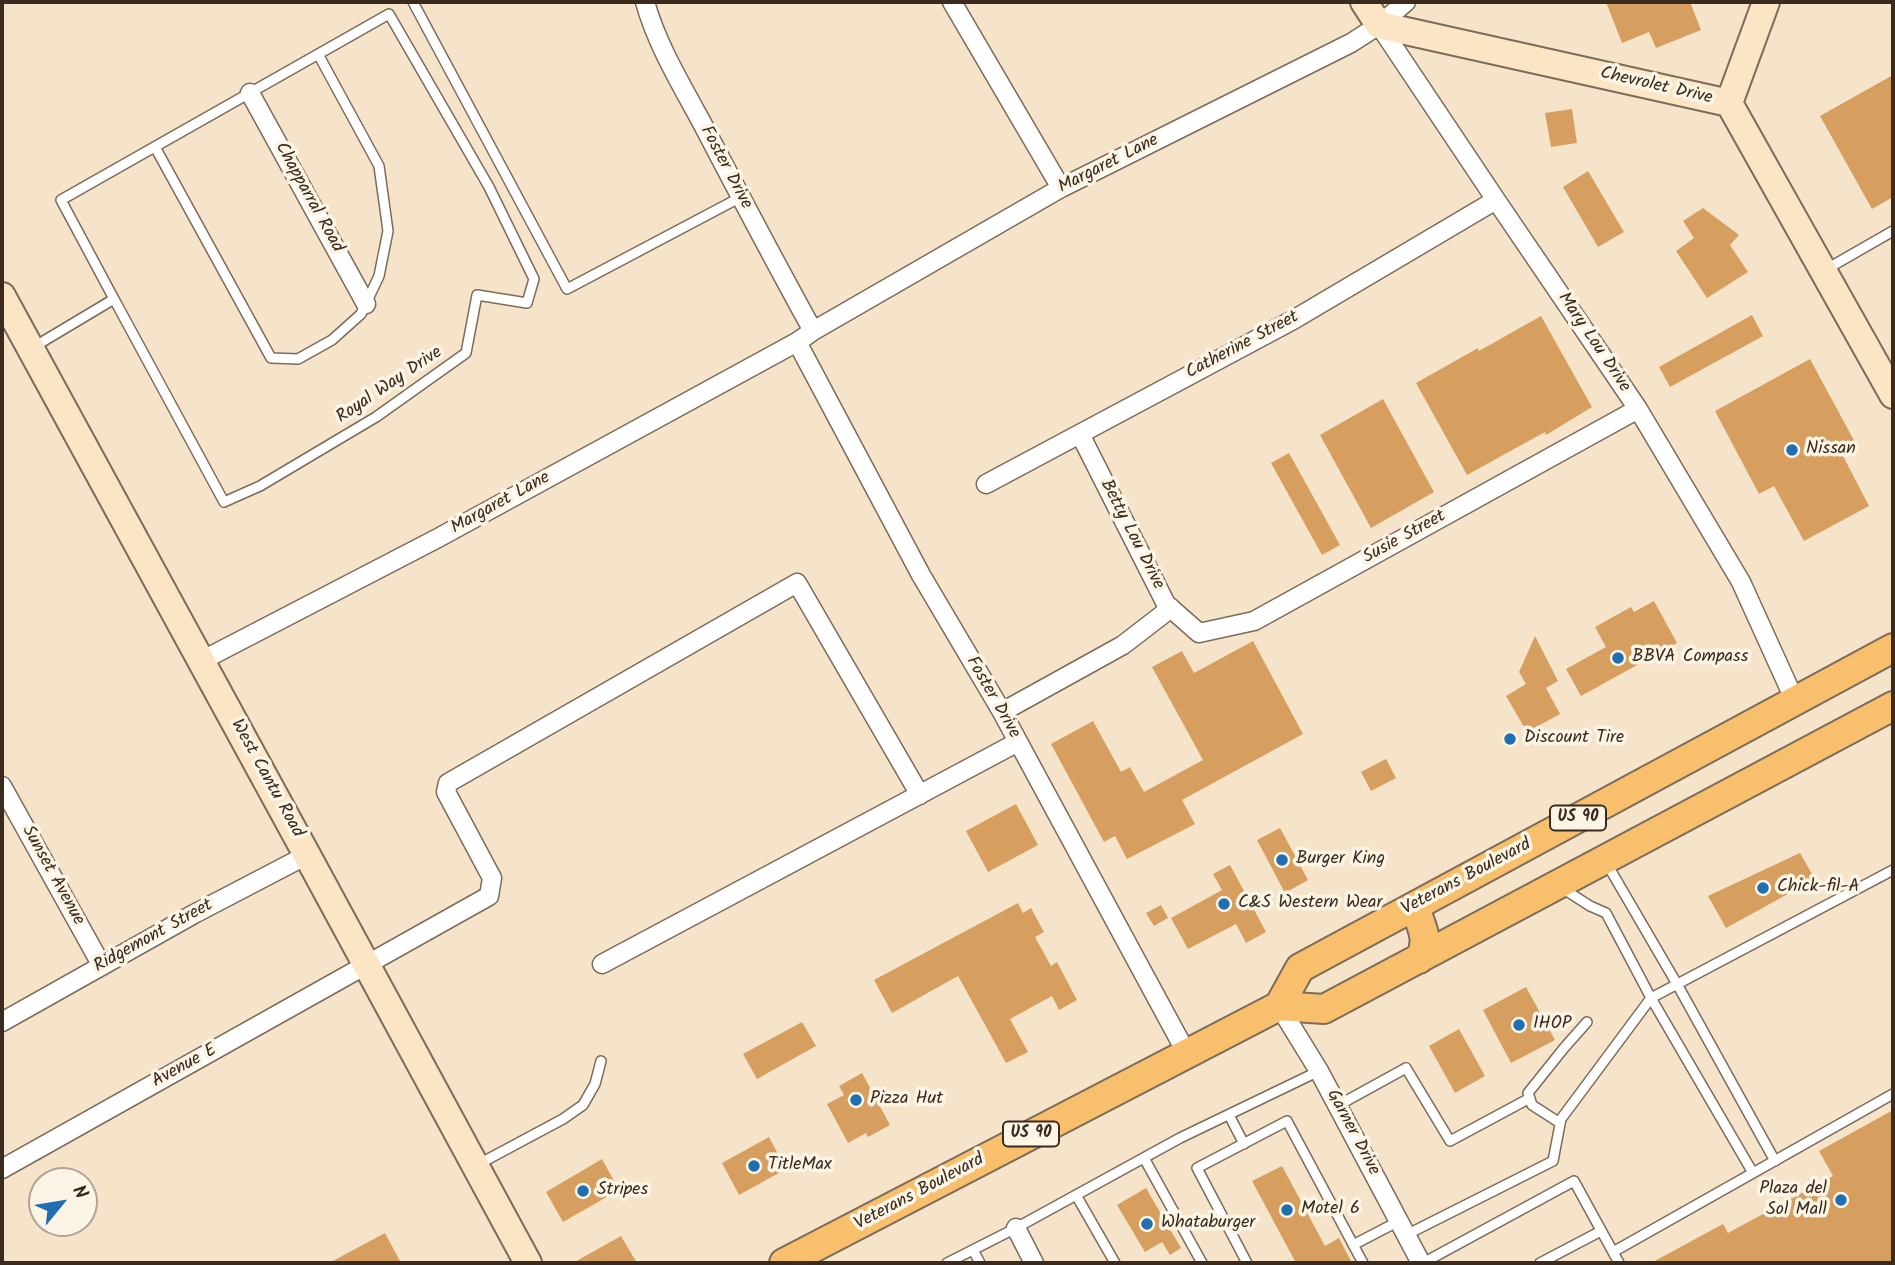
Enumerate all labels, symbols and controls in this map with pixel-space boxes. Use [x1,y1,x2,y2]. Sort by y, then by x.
street label: Chevrolet Drive [1598,64,1714,110]
street label: Foster Drive [694,123,756,213]
street label: Margaret Lane [1055,130,1163,200]
street label: Chapparral Road [269,139,347,257]
street label: Mary Lou Drive [1552,289,1634,397]
street label: Catherine Street [1183,307,1303,385]
street label: Royal Way Drive [333,343,447,429]
place label: Nissan [1806,439,1856,461]
marker: Nissan [1784,442,1800,458]
street label: Margaret Lane [448,468,554,540]
street label: Betty Lou Drive [1094,476,1168,594]
street label: Susie Street [1360,506,1450,570]
place label: BBVA Compass [1632,647,1748,669]
marker: BBVA Compass [1610,650,1626,666]
street label: Foster Drive [960,653,1024,743]
street label: West Cantu Road [225,716,307,842]
place label: Discount Tire [1524,728,1624,750]
marker: Discount Tire [1502,731,1518,747]
road number: US 90 [1550,806,1606,831]
street label: Sunset Avenue [16,822,88,930]
street label: Veterans Boulevard [1399,835,1535,921]
place label: Burger King [1296,849,1385,871]
marker: Burger King [1274,852,1290,868]
place label: Chick-fil-A [1777,877,1860,899]
marker: Chick-fil-A [1755,880,1771,896]
place label: C&S Western Wear [1238,893,1382,915]
street label: Ridgemont Street [91,895,217,979]
marker: C&S Western Wear [1216,896,1232,912]
place label: IHOP [1533,1014,1571,1036]
marker: IHOP [1511,1017,1527,1033]
street label: Avenue E [149,1040,221,1094]
street label: Garner Drive [1320,1087,1384,1179]
place label: Pizza Hut [870,1089,943,1111]
marker: Pizza Hut [848,1092,864,1108]
road number: US 90 [1003,1122,1059,1146]
street label: Veterans Boulevard [852,1150,988,1236]
place label: TitleMax [768,1155,832,1177]
marker: TitleMax [746,1158,762,1174]
north arrow [28,1167,98,1237]
place label: Plaza del Sol Mall [1759,1179,1827,1222]
text: N [63,1180,95,1205]
place label: Stripes [597,1180,648,1202]
marker: Stripes [575,1183,591,1199]
marker: Plaza del Sol Mall [1833,1192,1849,1208]
place label: Motel 6 [1301,1199,1360,1221]
marker: Motel 6 [1279,1202,1295,1218]
place label: Whataburger [1161,1213,1255,1235]
marker: Whataburger [1139,1216,1155,1232]

